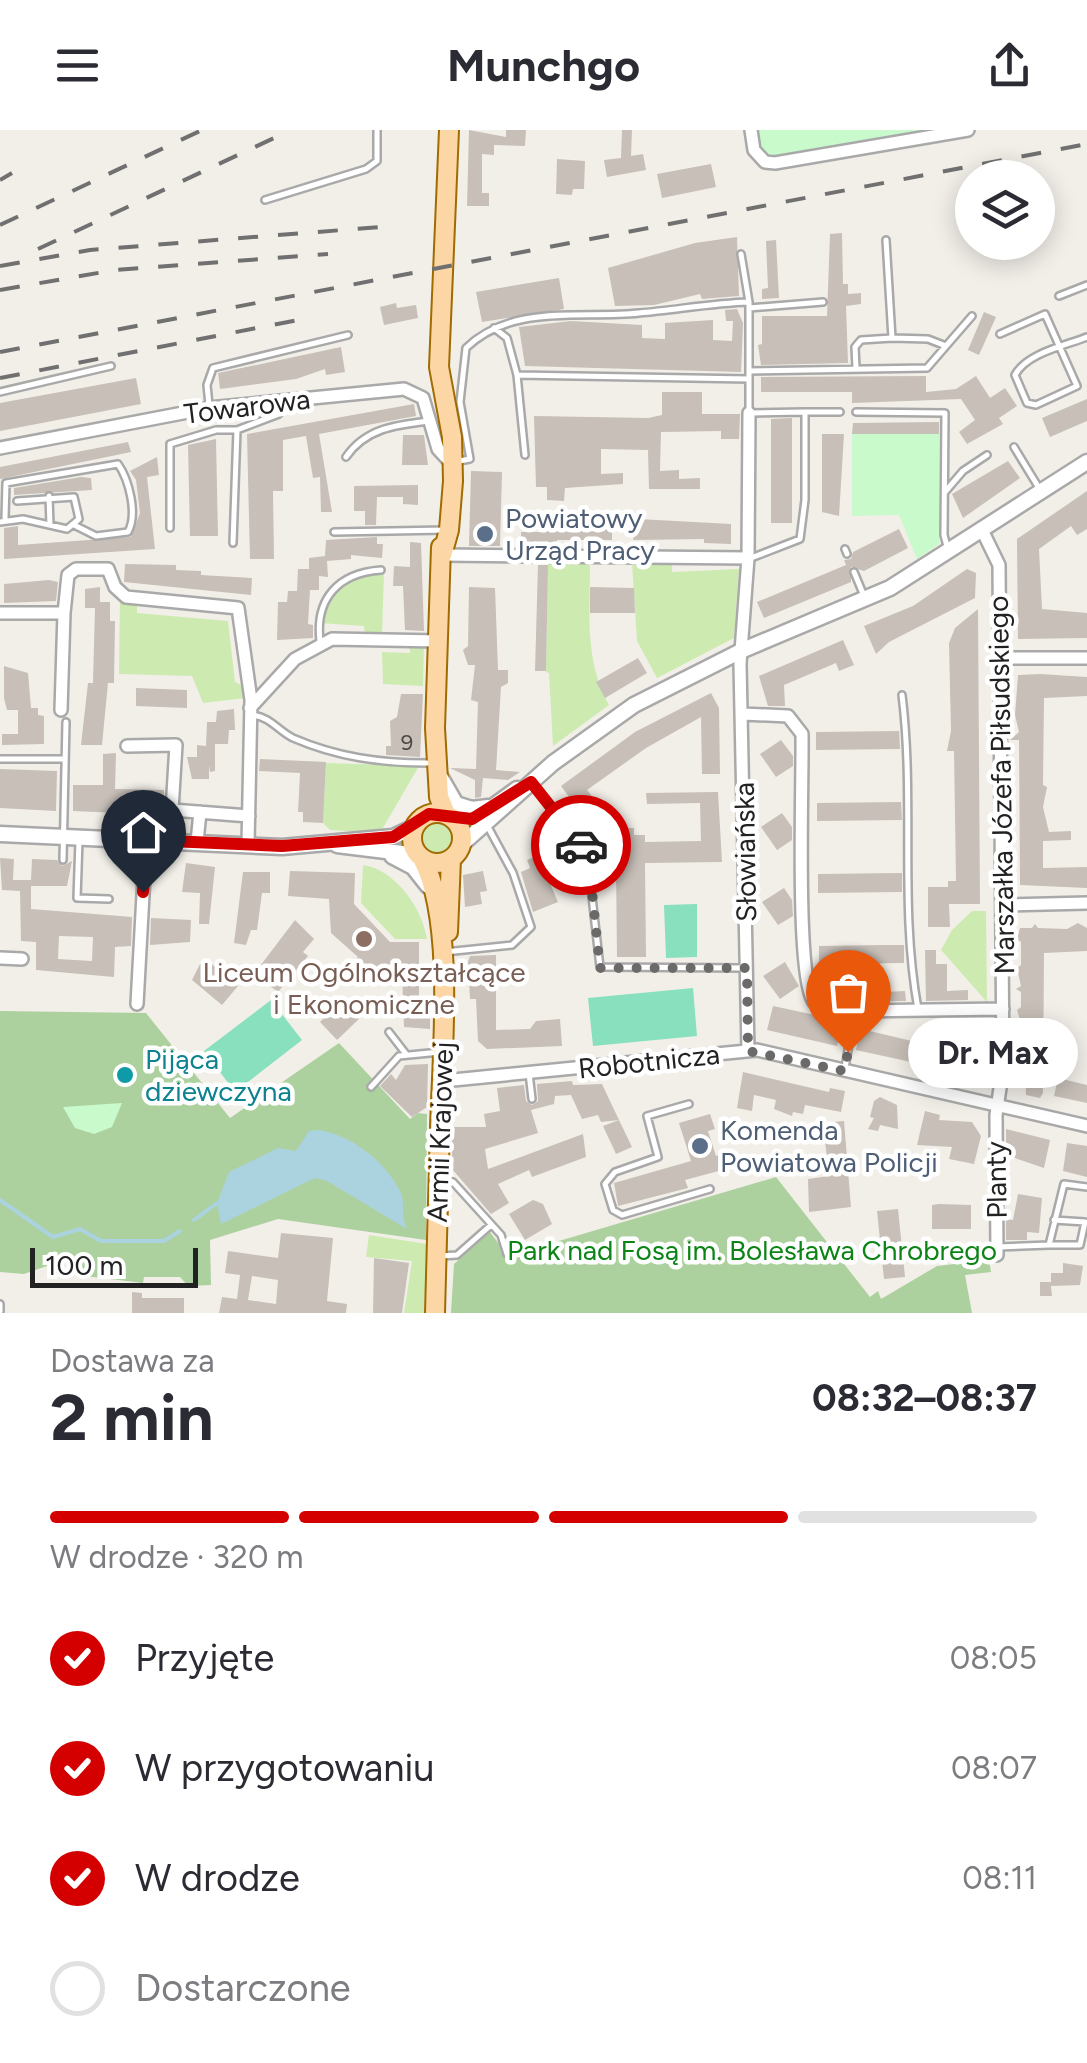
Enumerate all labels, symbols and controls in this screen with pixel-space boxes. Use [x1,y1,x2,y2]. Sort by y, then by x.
icon: menu [50,38,105,93]
text: Munchgo [447,38,640,92]
icon: share [982,38,1037,93]
map controls [955,160,1055,260]
button: layers [955,160,1055,260]
street label: Towarowa [182,381,312,431]
place label: Powiatowy Urząd Pracy [505,501,655,567]
marker: Powiatowy Urząd Pracy [474,523,496,545]
street label: Marszałka Józefa Piłsudskiego [981,595,1021,975]
house number: 9 [401,729,413,756]
street label: Słowiańska [727,782,763,922]
pin [101,790,186,893]
courier [531,795,631,895]
icon: home [116,805,171,860]
icon: car [554,818,609,873]
marker: Liceum Ogólnokształcące i Ekonomiczne [353,928,375,950]
pin [806,950,891,1053]
place label: Liceum Ogólnokształcące i Ekonomiczne [202,955,526,1021]
icon: bag [821,965,876,1020]
callout: Dr. Max [908,1017,1078,1087]
text: Dr. Max [937,1034,1049,1072]
street label: Robotnicza [576,1037,722,1085]
street label: Armii Krajowej [420,1041,460,1223]
place label: Pijąca dziewczyna [145,1042,292,1108]
marker: Pijąca dziewczyna [114,1064,136,1086]
place label: Komenda Powiatowa Policji [720,1113,938,1179]
marker: Komenda Powiatowa Policji [689,1135,711,1157]
street label: Planty [978,1141,1014,1219]
park label: Park nad Fosą im. Bolesława Chrobrego [507,1233,997,1267]
scale bar [30,1243,198,1288]
text: 100 m [45,1248,123,1282]
text: Dostawa za [50,1342,215,1380]
text: 08:32–08:37 [812,1375,1037,1421]
text: 2 min [50,1378,214,1456]
text: W drodze · 320 m [50,1538,304,1576]
icon: check [50,1631,105,1686]
text: Przyjęte [135,1635,274,1681]
text: 08:05 [950,1639,1037,1677]
icon: check [50,1741,105,1796]
text: W przygotowaniu [135,1745,434,1791]
text: 08:07 [951,1749,1037,1787]
icon: check [50,1851,105,1906]
text: W drodze [135,1855,300,1901]
text: 08:11 [962,1859,1037,1897]
text: Dostarczone [135,1965,351,2011]

